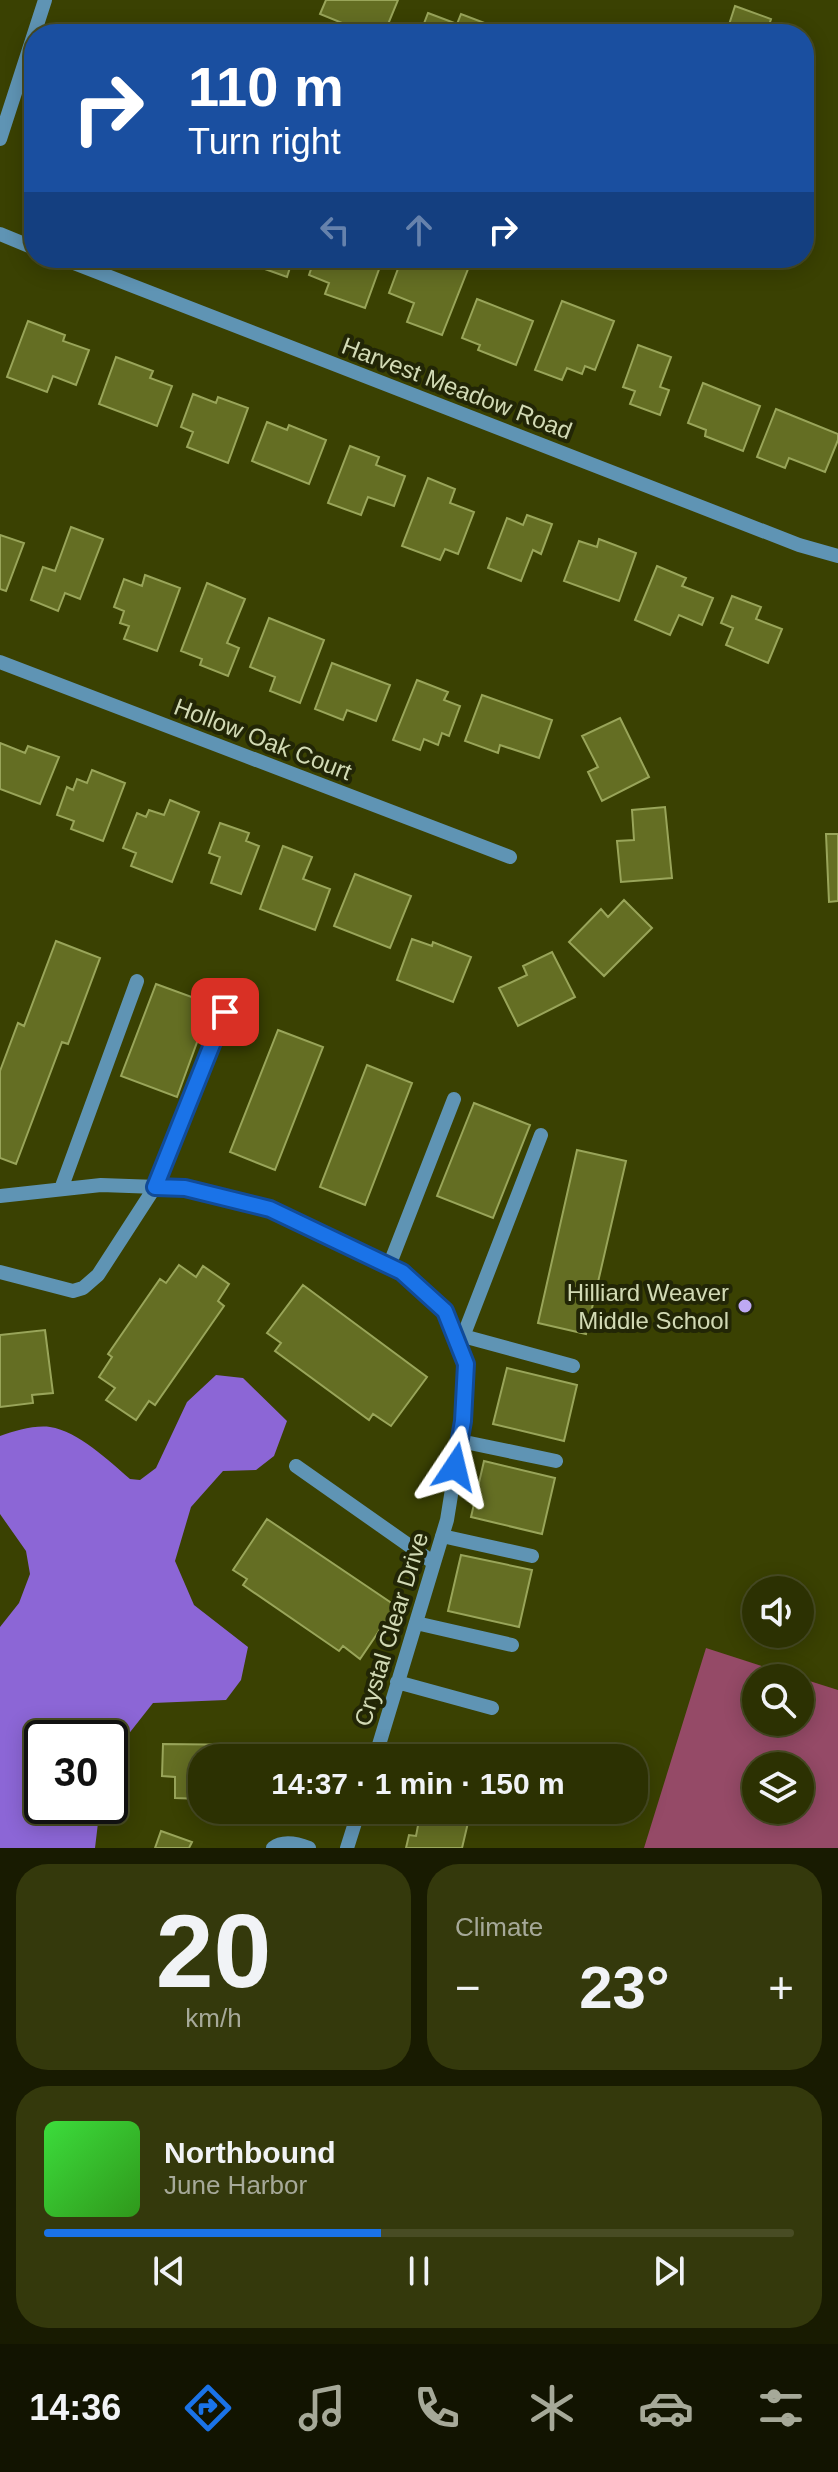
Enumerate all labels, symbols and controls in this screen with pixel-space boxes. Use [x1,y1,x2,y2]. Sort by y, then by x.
text: 110 m [188,55,344,118]
icon: right [56,56,160,160]
text: Turn right [188,121,341,162]
icon: left [313,208,357,252]
icon: ahead [397,208,441,252]
icon: right [481,208,525,252]
street label: Harvest Meadow Road [338,332,576,444]
street label: Hollow Oak Court [170,693,356,785]
pin [191,978,259,1046]
icon: arrive [203,990,247,1034]
place label: Hilliard Weaver Middle School [567,1279,729,1334]
marker: Hilliard Weaver Middle School [736,1297,754,1315]
position arrow [413,1425,497,1509]
street label: Crystal Clear Drive [349,1529,433,1729]
map controls [742,1576,814,1824]
button: sound [742,1576,814,1648]
button: search [742,1664,814,1736]
speed limit sign: 30 [24,1720,128,1824]
button: layers [742,1752,814,1824]
text: 14:37 · 1 min · 150 m [271,1767,565,1800]
text: 20 [156,1893,271,2009]
text: Climate [455,1912,543,1942]
text: 23° [579,1954,670,2021]
text: − [455,1963,481,2012]
text: + [768,1963,794,2012]
text: km/h [185,2003,242,2033]
text: Northbound [164,2136,336,2169]
text: June Harbor [164,2170,307,2200]
icon: previous [147,2249,191,2293]
icon: pause [397,2249,441,2293]
icon: next [647,2249,691,2293]
icon: directions [180,2380,236,2436]
icon: music [294,2380,350,2436]
icon: phone [409,2380,465,2436]
icon: climate [524,2380,580,2436]
icon: car [638,2380,694,2436]
icon: filters [753,2380,809,2436]
text: 14:36 [29,2387,121,2428]

